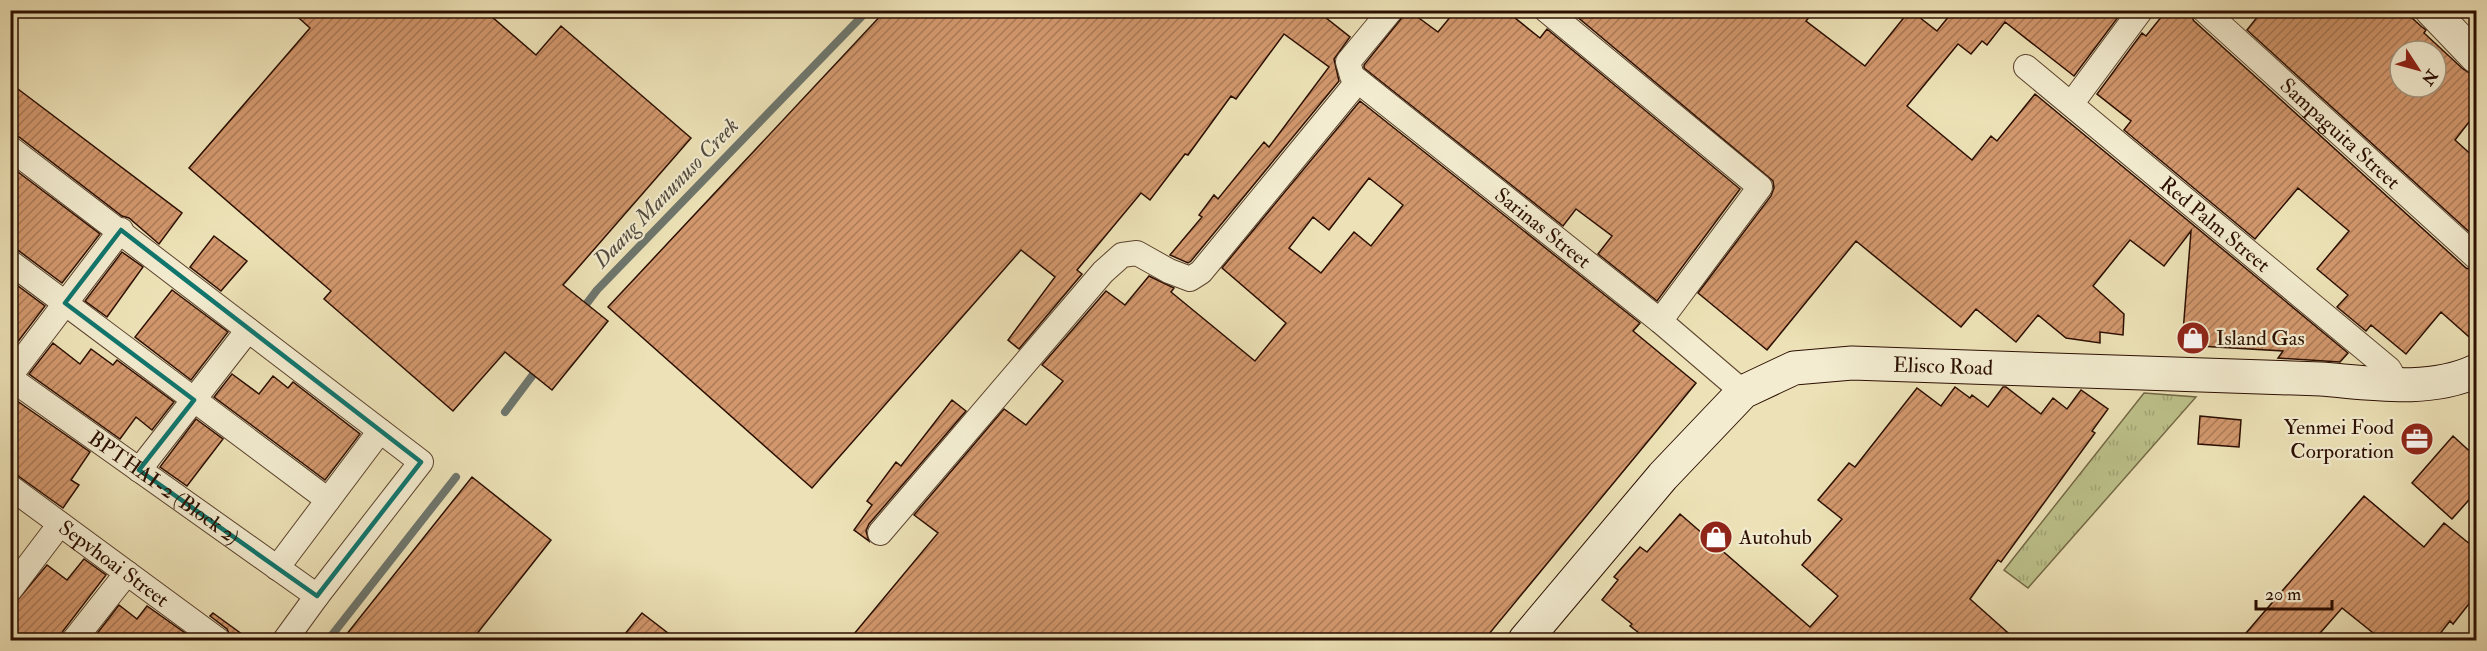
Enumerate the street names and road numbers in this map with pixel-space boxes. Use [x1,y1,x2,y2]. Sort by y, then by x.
street label: Sampaguita Street [2274,72,2406,195]
street label: Red Palm Street [2154,171,2276,278]
street label: Sarinas Street [1489,181,1597,275]
street label: Elisco Road [1893,351,1994,381]
street label: BPTHAI-2 (Block 2) [83,425,245,550]
street label: Sepvhoai Street [53,514,175,613]

